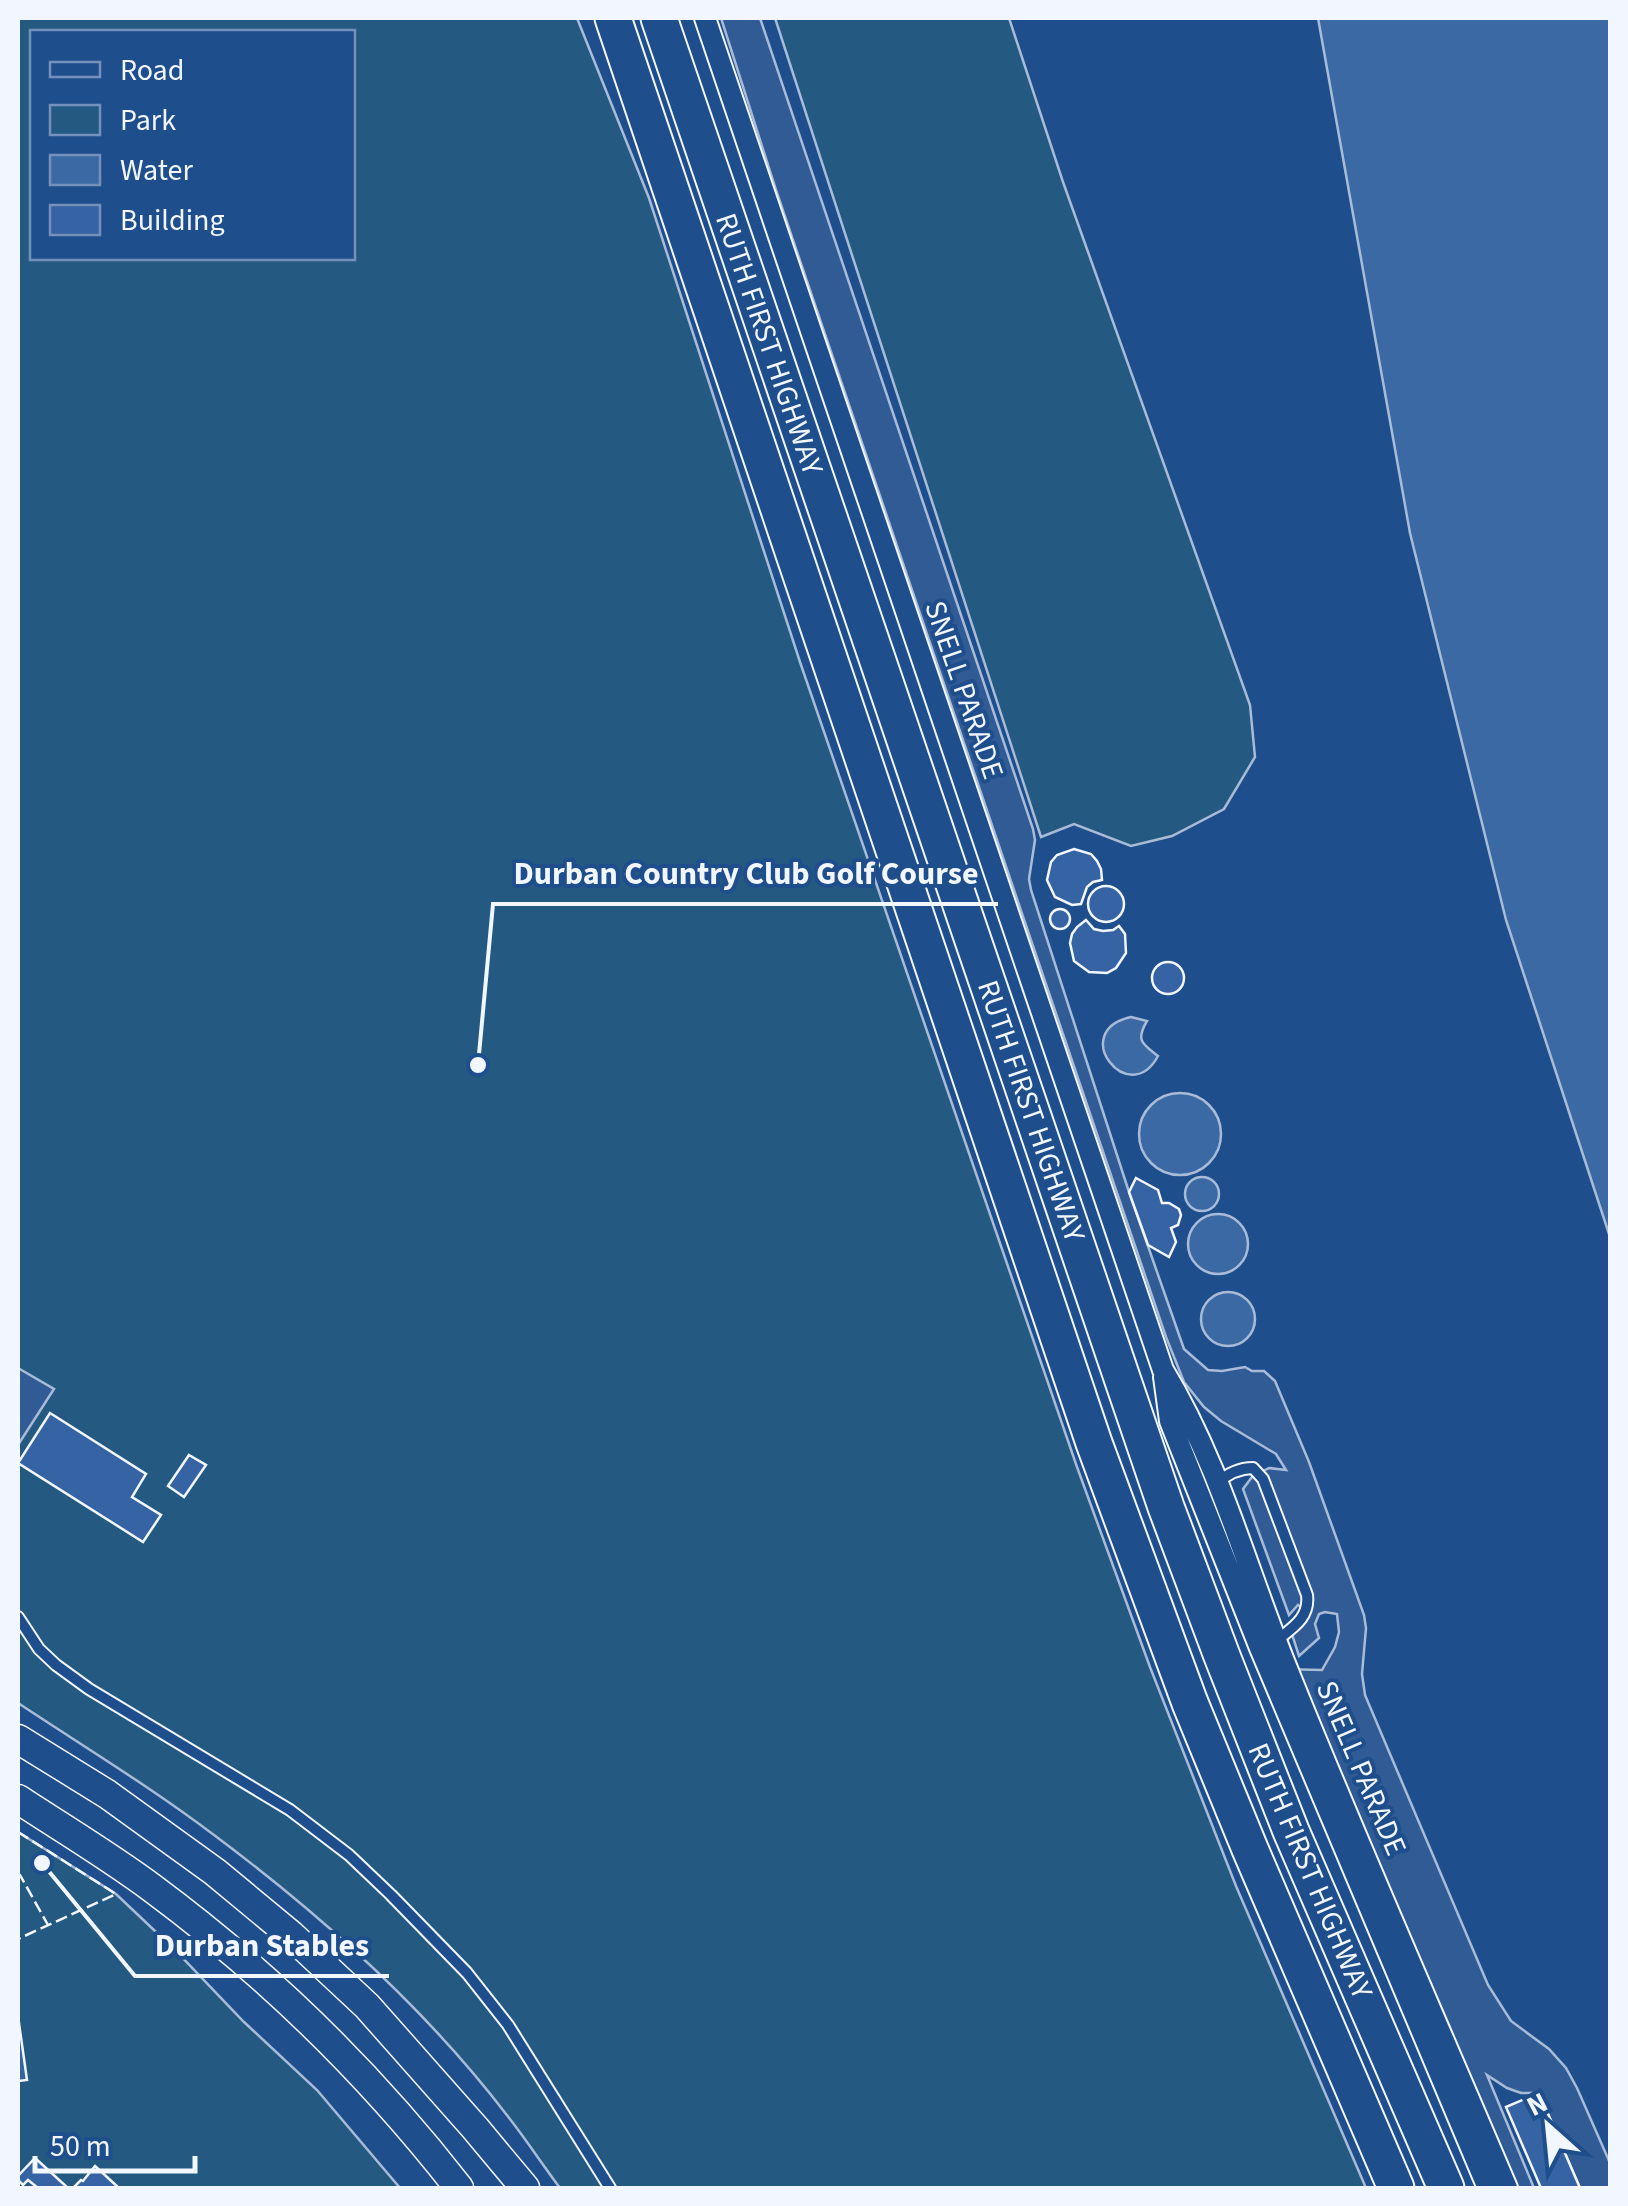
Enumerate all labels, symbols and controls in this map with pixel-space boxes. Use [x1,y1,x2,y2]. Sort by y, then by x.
legend [30,30,355,260]
text: Road [120,49,184,92]
text: Park [120,99,176,142]
text: Water [120,149,193,192]
text: Building [120,199,225,242]
street label: RUTH FIRST HIGHWAY [704,207,834,481]
street label: SNELL PARADE [913,595,1015,785]
callout: Durban Country Club Golf Course [493,842,998,904]
text: Durban Country Club Golf Course [513,851,979,897]
street label: RUTH FIRST HIGHWAY [966,974,1096,1248]
street label: SNELL PARADE [1305,1674,1417,1862]
street label: RUTH FIRST HIGHWAY [1237,1736,1384,2006]
callout: Durban Stables [135,1914,389,1976]
text: Durban Stables [155,1923,369,1969]
north arrow [1498,2076,1598,2176]
text: N [1520,2083,1554,2127]
scale bar [35,2111,195,2173]
text: 50 m [50,2125,111,2168]

